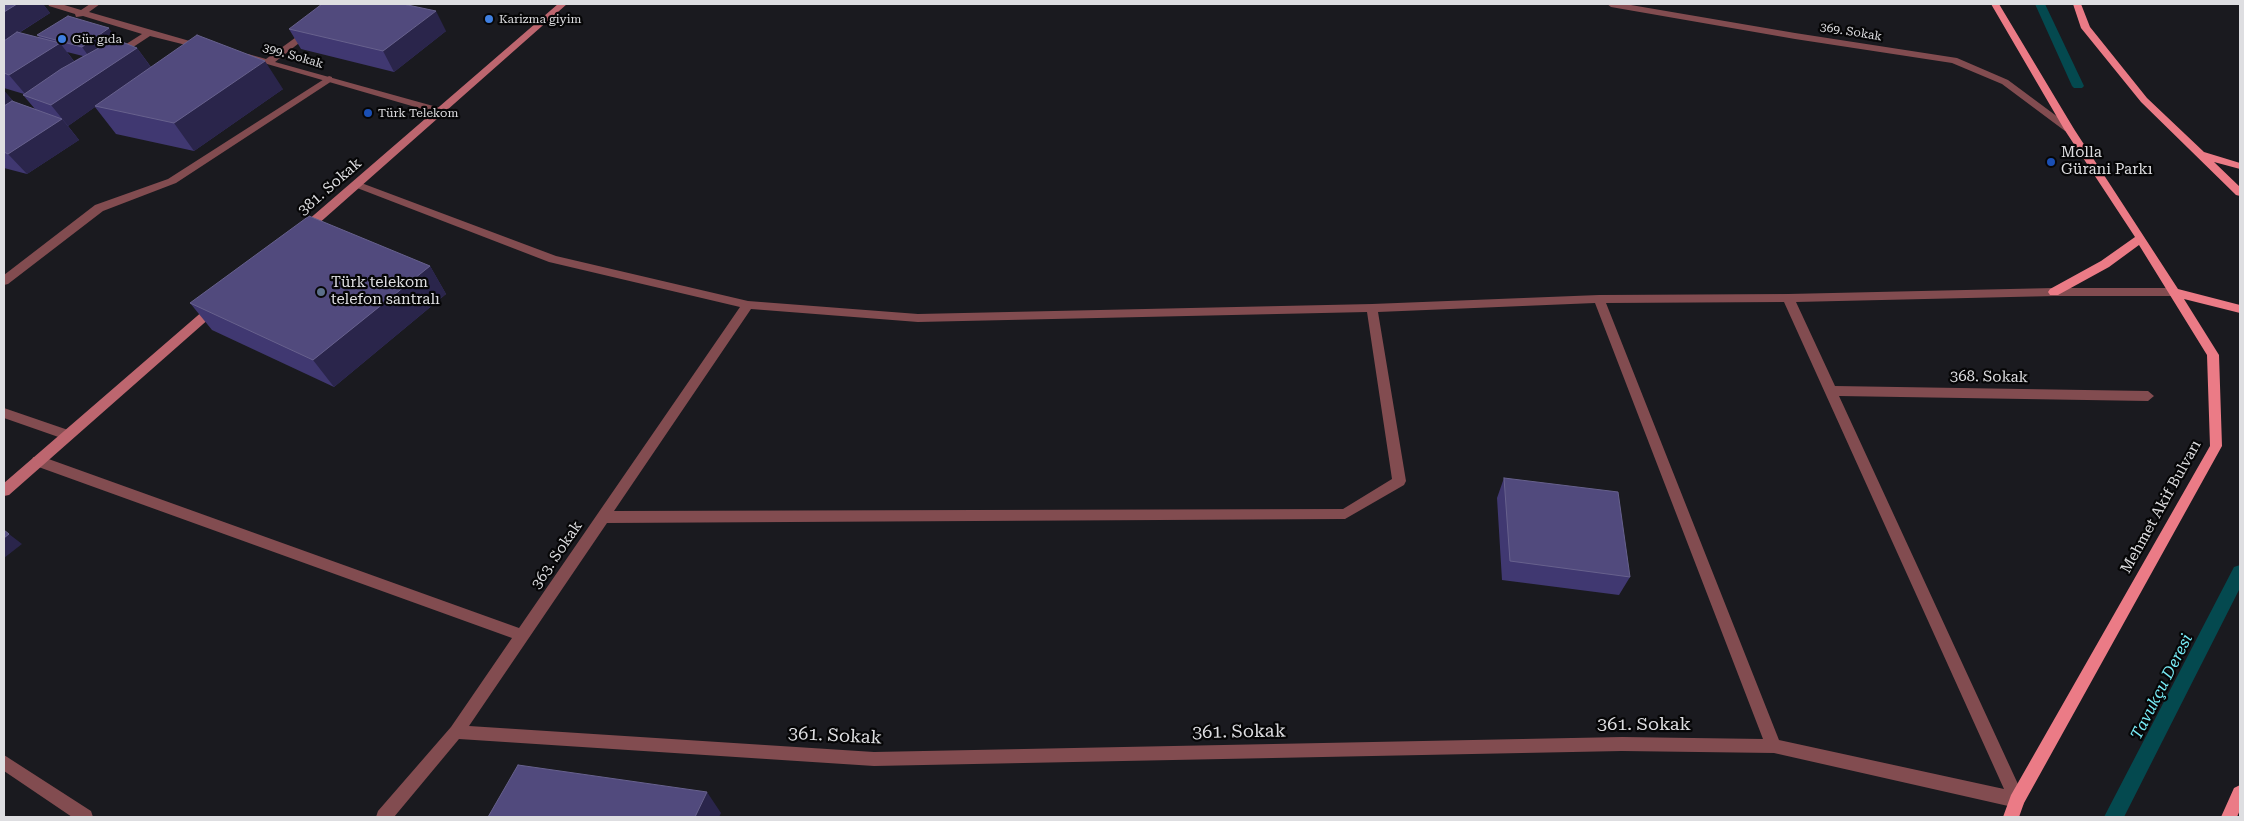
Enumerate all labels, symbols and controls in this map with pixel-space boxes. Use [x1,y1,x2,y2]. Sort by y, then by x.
place label: Karizma giyim [499,12,581,26]
marker: Karizma giyim [483,13,495,25]
street label: 369. Sokak [1819,20,1883,44]
place label: Gür gıda [72,32,122,46]
marker: Gür gıda [56,33,68,45]
street label: 399. Sokak [261,40,325,72]
place label: Türk Telekom [378,106,458,120]
marker: Türk Telekom [362,107,374,119]
place label: Molla Gürani Parkı [2061,144,2153,179]
street label: 381. Sokak [295,155,365,219]
marker: Molla Gürani Parkı [2045,156,2057,168]
place label: Türk telekom telefon santralı [331,274,440,309]
marker: Türk telekom telefon santralı [315,286,327,298]
street label: 368. Sokak [1950,367,2028,387]
street label: Mehmet Akif Bulvarı [2117,437,2205,577]
street label: 363. Sokak [528,518,586,592]
water label: Tavukçu Deresi [2127,631,2197,743]
street label: 361. Sokak [1597,714,1691,736]
street label: 361. Sokak [1192,720,1286,744]
street label: 361. Sokak [788,723,882,749]

